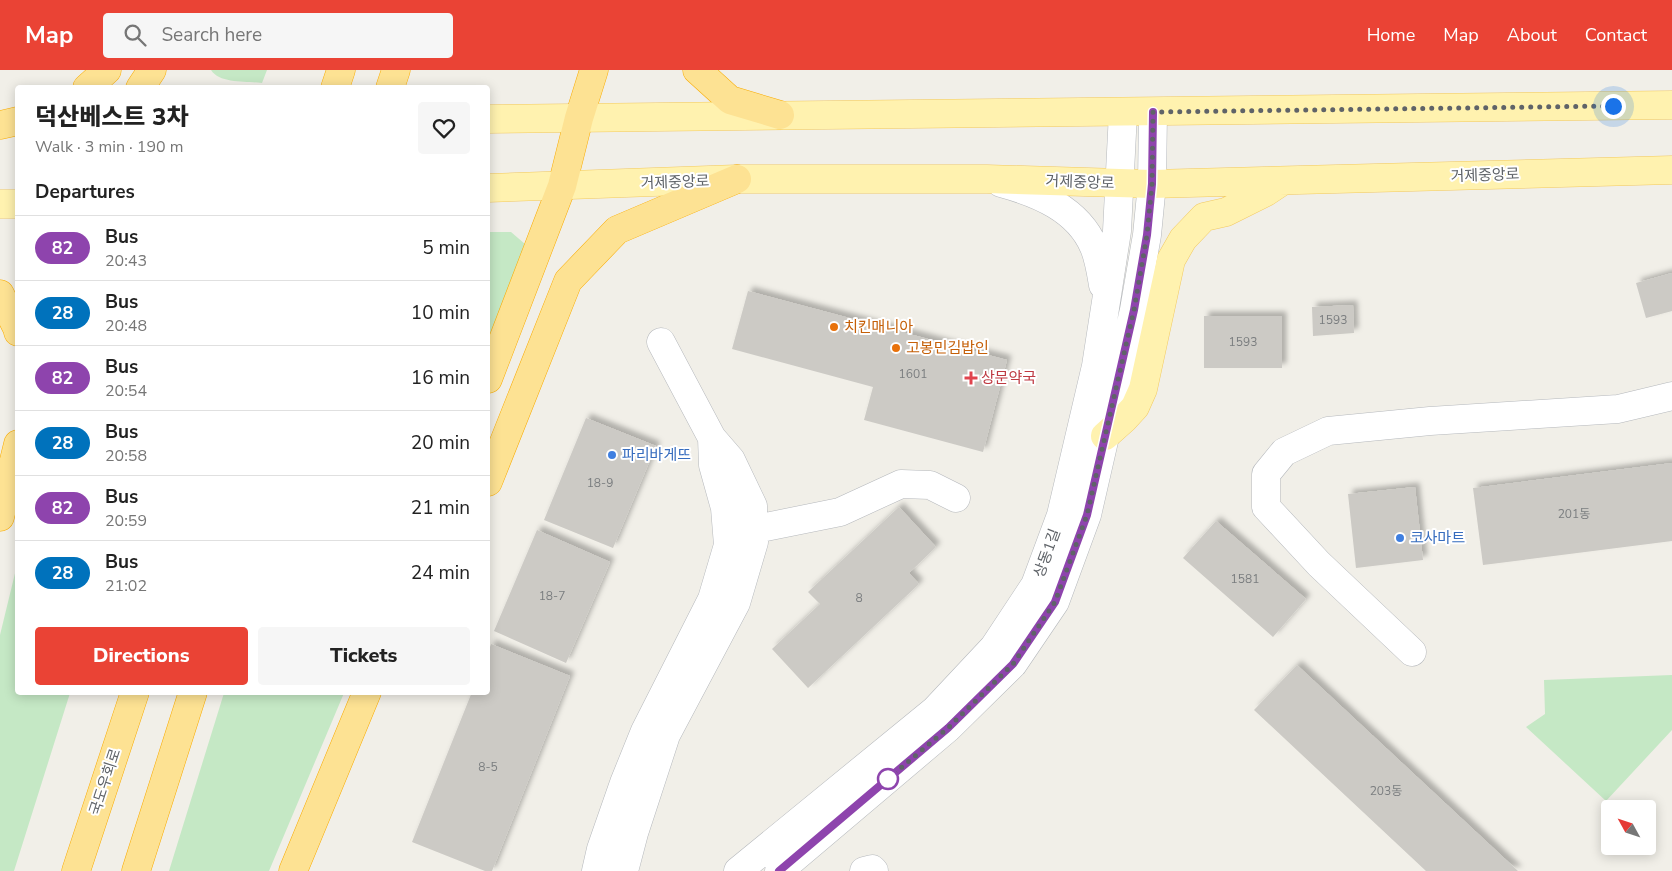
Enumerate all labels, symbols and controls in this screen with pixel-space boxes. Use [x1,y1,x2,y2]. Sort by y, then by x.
search box [103,13,453,58]
text: Map [25,19,73,51]
icon: search [121,21,149,49]
text: Search here [161,22,262,48]
text: Home [1367,23,1415,47]
text: Map [1443,23,1479,47]
text: About [1507,23,1557,47]
text: Contact [1585,23,1647,47]
your location [1601,94,1626,119]
text: 덕산베스트 3차 [35,101,189,133]
button: heart [418,102,470,154]
text: Walk · 3 min · 190 m [35,136,183,158]
street label: 거제중앙로 [1450,164,1520,186]
street label: 거제중앙로 [640,171,710,193]
street label: 거제중앙로 [1045,171,1115,193]
text: Departures [35,179,135,205]
text: Bus [105,224,138,250]
text: 5 min [422,235,470,261]
text: 82 [52,236,73,260]
text: 20:43 [105,250,147,272]
text: Bus [105,289,138,315]
text: 10 min [411,300,470,326]
text: 28 [52,301,73,325]
house number: 1593 [1319,312,1347,328]
text: 20:48 [105,315,147,337]
place label: 치킨매니아 [844,317,913,337]
marker: 치킨매니아 [828,321,840,333]
house number: 1593 [1229,334,1257,350]
place label: 고봉민김밥인 [906,338,989,358]
marker: 고봉민김밥인 [890,342,902,354]
text: Bus [105,354,138,380]
text: 16 min [411,365,470,391]
text: 82 [52,366,73,390]
house number: 1601 [899,366,927,382]
place label: 상문약국 [981,368,1036,388]
marker: 상문약국 [965,372,977,384]
text: 20:54 [105,380,147,402]
text: Bus [105,419,138,445]
text: 20 min [411,430,470,456]
text: 28 [52,431,73,455]
text: 20:58 [105,445,147,467]
place label: 파리바게뜨 [622,445,691,465]
marker: 파리바게뜨 [606,449,618,461]
house number: 18-9 [587,475,613,491]
text: Bus [105,484,138,510]
text: 21 min [411,495,470,521]
text: 82 [52,496,73,520]
house number: 201동 [1558,506,1590,522]
text: 20:59 [105,510,147,532]
street label: 상동1길 [1029,526,1065,580]
place label: 코사마트 [1410,528,1465,548]
marker: 코사마트 [1394,532,1406,544]
text: Bus [105,549,138,575]
text: 24 min [411,560,470,586]
text: 28 [52,561,73,585]
house number: 1581 [1231,571,1259,587]
text: 21:02 [105,575,147,597]
house number: 18-7 [539,588,565,604]
house number: 8 [855,590,863,606]
button: Directions [35,627,248,685]
button: Tickets [258,627,470,685]
street label: 국도우회로 [85,746,125,818]
house number: 8-5 [478,759,498,775]
unlabelled marker [877,768,899,790]
house number: 203동 [1370,783,1402,799]
north arrow [1601,800,1656,855]
map controls [1601,800,1656,855]

